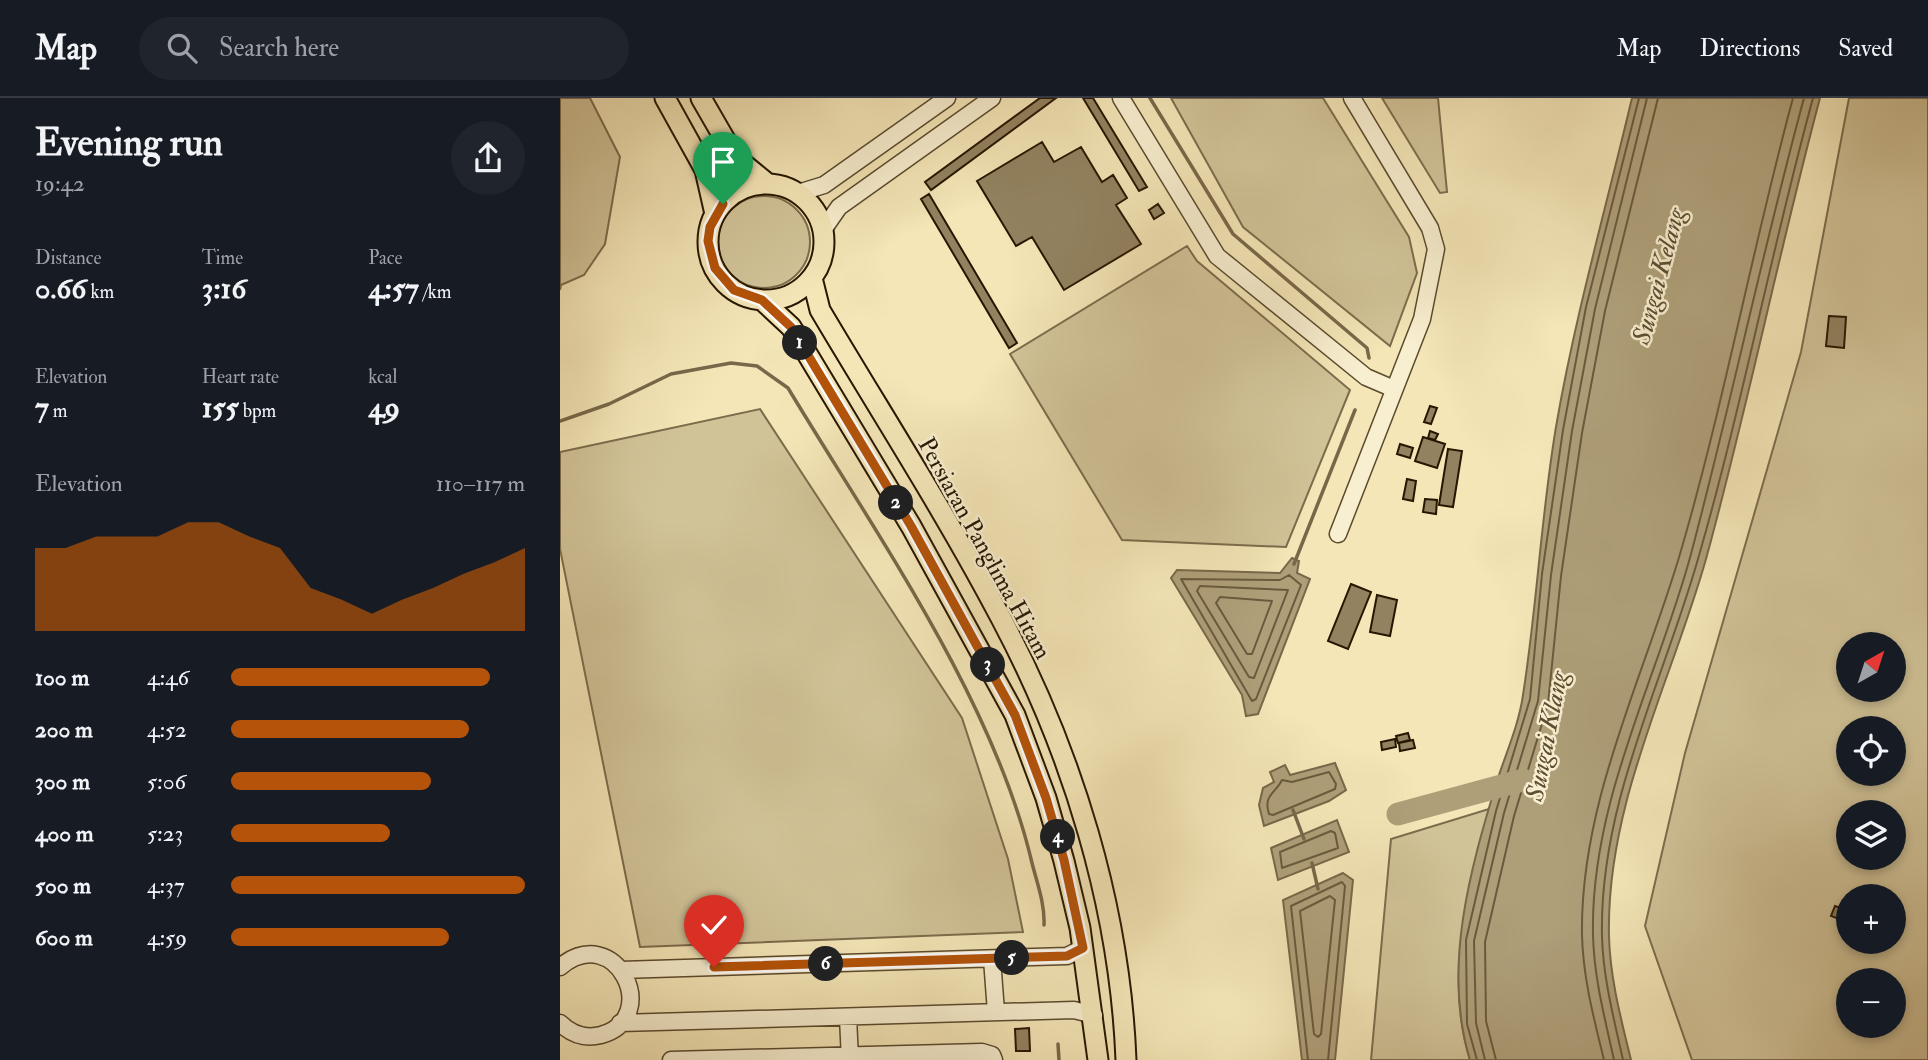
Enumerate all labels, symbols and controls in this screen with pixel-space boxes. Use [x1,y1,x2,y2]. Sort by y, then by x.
search box [139,17,629,80]
text: Map [35,28,97,69]
icon: search [163,29,201,67]
text: Search here [219,32,339,64]
text: Map [1616,33,1661,64]
text: Directions [1699,33,1800,64]
text: Saved [1838,33,1893,64]
text: Evening run [35,119,223,167]
button: share [451,121,525,195]
pin [693,132,753,204]
icon: arrive [704,143,742,181]
text: 19:42 [35,169,85,198]
water label: Sungai Kelang [1625,203,1693,349]
text: Distance [35,246,101,270]
text: Time [202,246,243,270]
text: Pace [368,246,402,270]
text: 0.66 [35,270,86,307]
text: 3:16 [202,270,246,307]
text: 4:57 [368,270,419,307]
text: km [86,280,114,304]
text: /km [419,280,452,304]
pin: 1 [782,326,818,360]
text: 1 [796,330,803,354]
text: Elevation [35,365,107,389]
text: Heart rate [202,365,279,389]
text: kcal [368,365,397,389]
text: 7 [35,389,49,426]
text: 155 [202,389,239,426]
text: 49 [368,389,400,426]
text: m [49,399,68,423]
text: bpm [239,399,276,423]
street label: Persiaran Panglima Hitam [911,432,1059,665]
text: Elevation [35,469,123,498]
text: 110–117 m [436,469,525,498]
pin: 2 [878,486,914,520]
text: 2 [891,490,900,514]
north arrow [1836,632,1906,702]
map controls [1836,632,1906,1038]
pin: 3 [970,648,1006,682]
text: 3 [984,652,991,676]
text: 100 m [35,663,89,692]
text: 4:46 [147,663,189,692]
water label: Sungai Klang [1519,667,1575,805]
text: 200 m [35,715,93,744]
text: 4:52 [147,715,187,744]
button: locate [1836,716,1906,786]
text: 300 m [35,767,90,796]
text: 5:06 [147,767,186,796]
button: layers [1836,800,1906,870]
text: 400 m [35,819,94,848]
text: 5:23 [147,819,183,848]
pin: 4 [1040,820,1076,854]
text: 4 [1052,824,1063,848]
text: 500 m [35,871,91,900]
text: 4:37 [147,871,184,900]
button: + [1836,884,1906,954]
pin [684,895,744,967]
icon: check [695,906,733,944]
text: 600 m [35,923,93,952]
text: 4:59 [147,923,187,952]
pin: 5 [994,940,1030,976]
text: 5 [1007,945,1016,969]
pin: 6 [808,946,844,982]
text: 6 [821,951,830,975]
button: − [1836,968,1906,1038]

